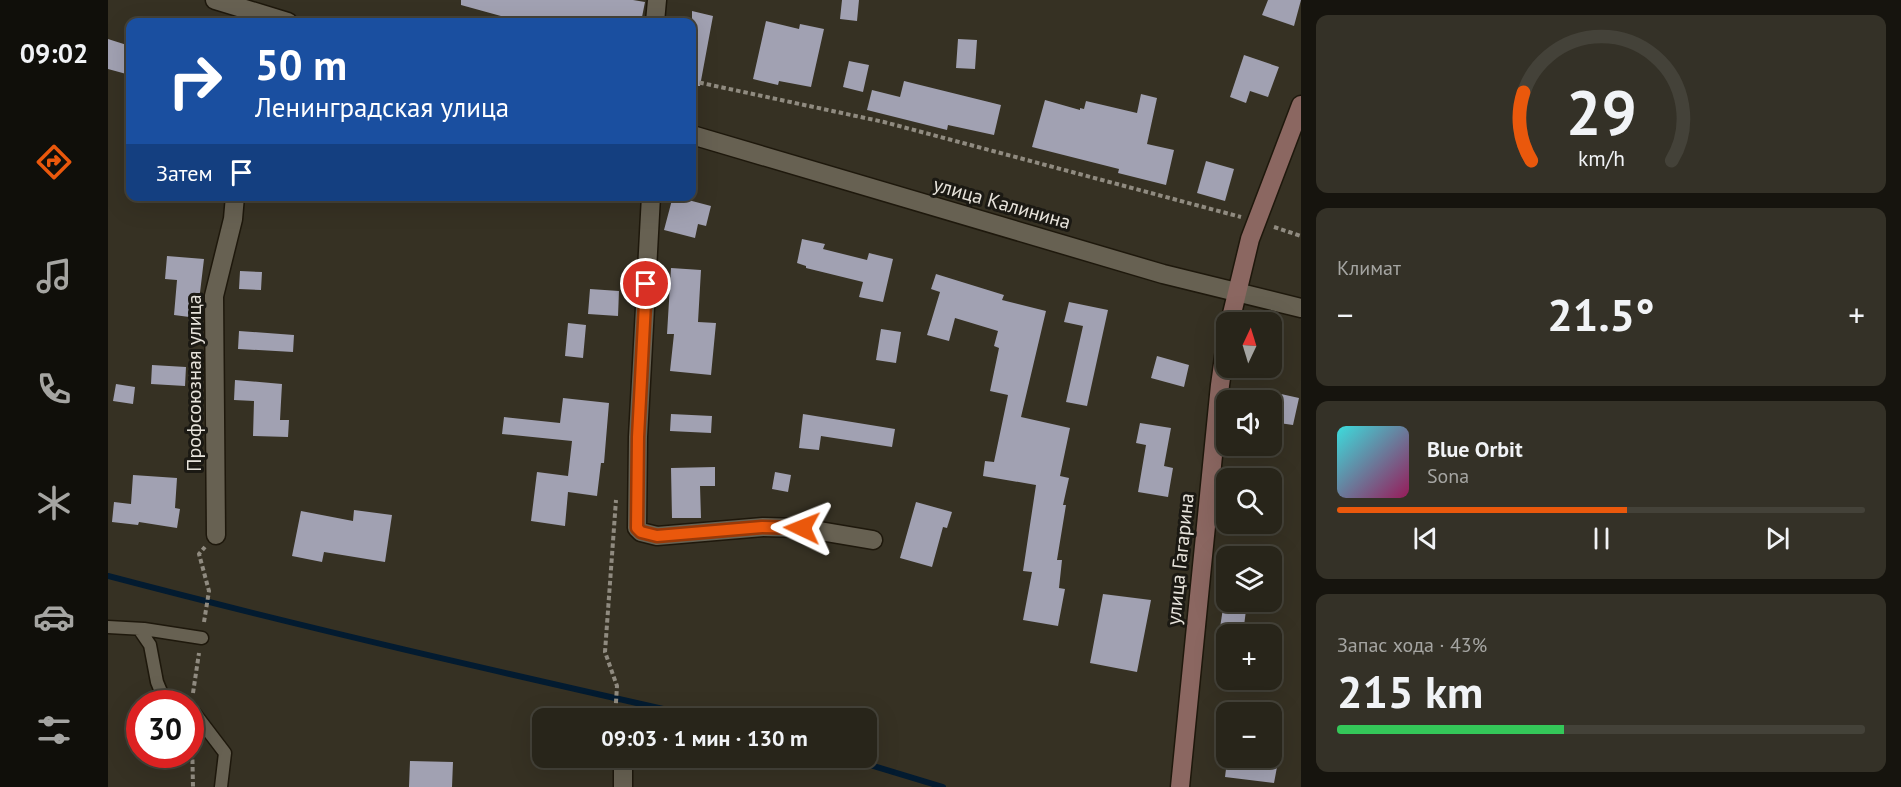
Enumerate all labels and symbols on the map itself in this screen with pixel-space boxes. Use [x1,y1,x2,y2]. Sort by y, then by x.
street label: улица Калинина [930,171,1074,235]
pin [620,258,671,309]
street label: Профсоюзная улица [181,294,207,472]
north arrow [1216,312,1282,378]
street label: улица Гагарина [1160,492,1200,626]
position arrow [770,496,834,560]
speed limit sign: 30 [126,690,204,768]

